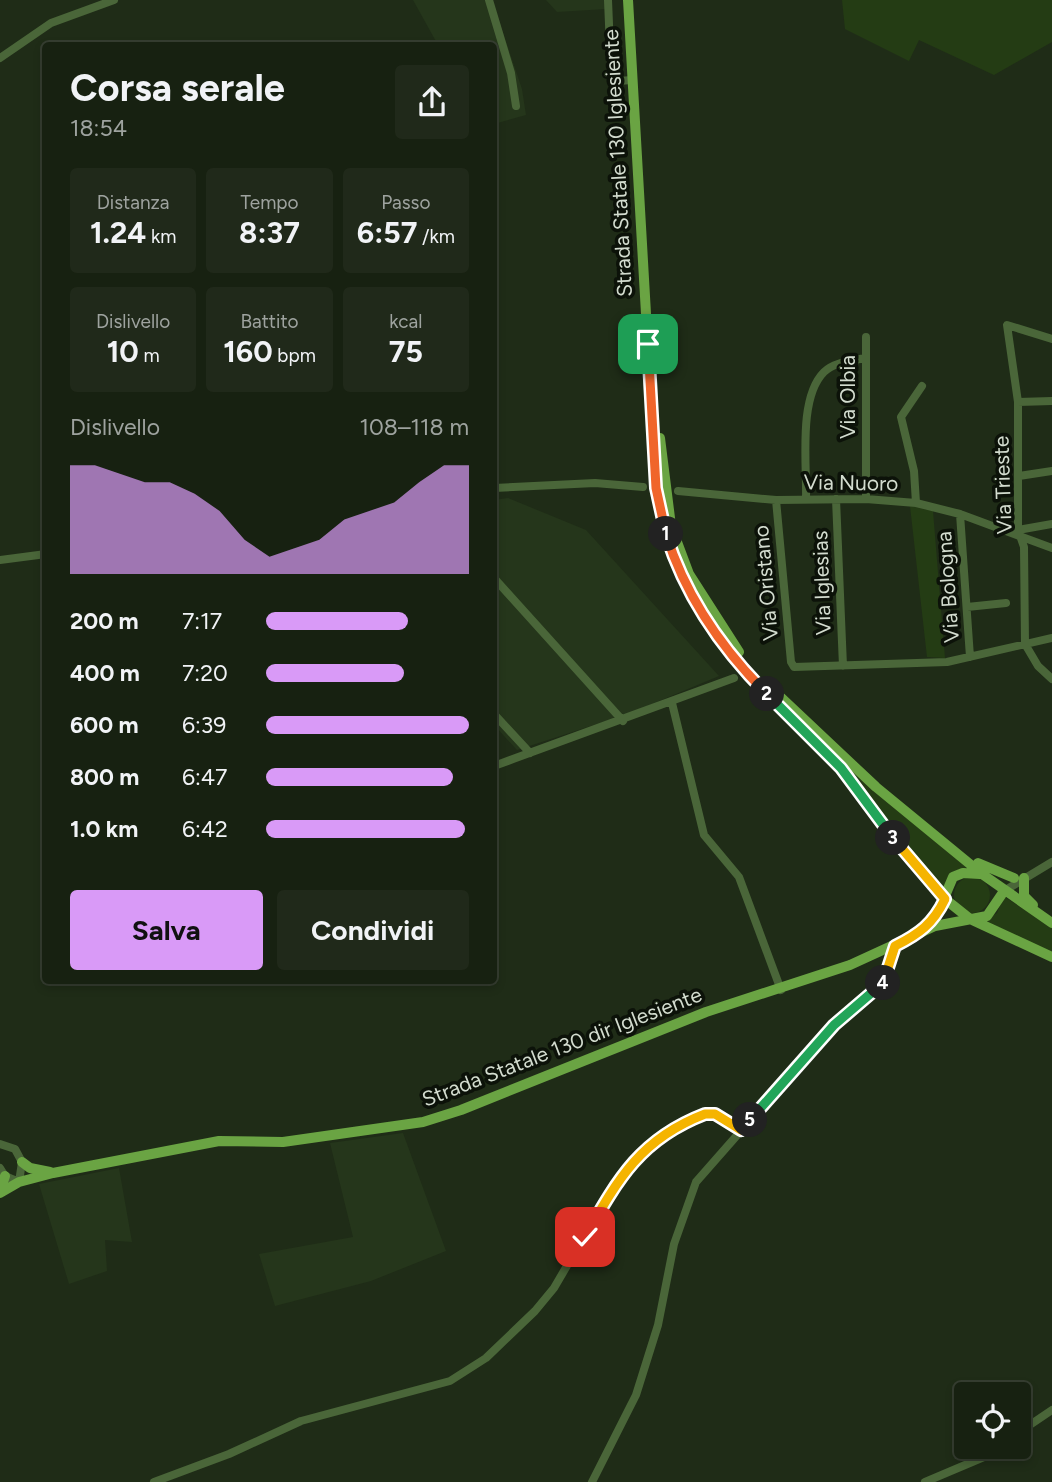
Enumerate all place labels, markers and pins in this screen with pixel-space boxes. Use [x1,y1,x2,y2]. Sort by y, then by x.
pin [618,314,678,374]
pin: 1 [648,516,684,552]
pin: 2 [750,676,784,712]
pin: 3 [876,820,910,856]
pin: 4 [866,965,900,1000]
pin: 5 [732,1102,768,1138]
pin [555,1207,615,1267]

